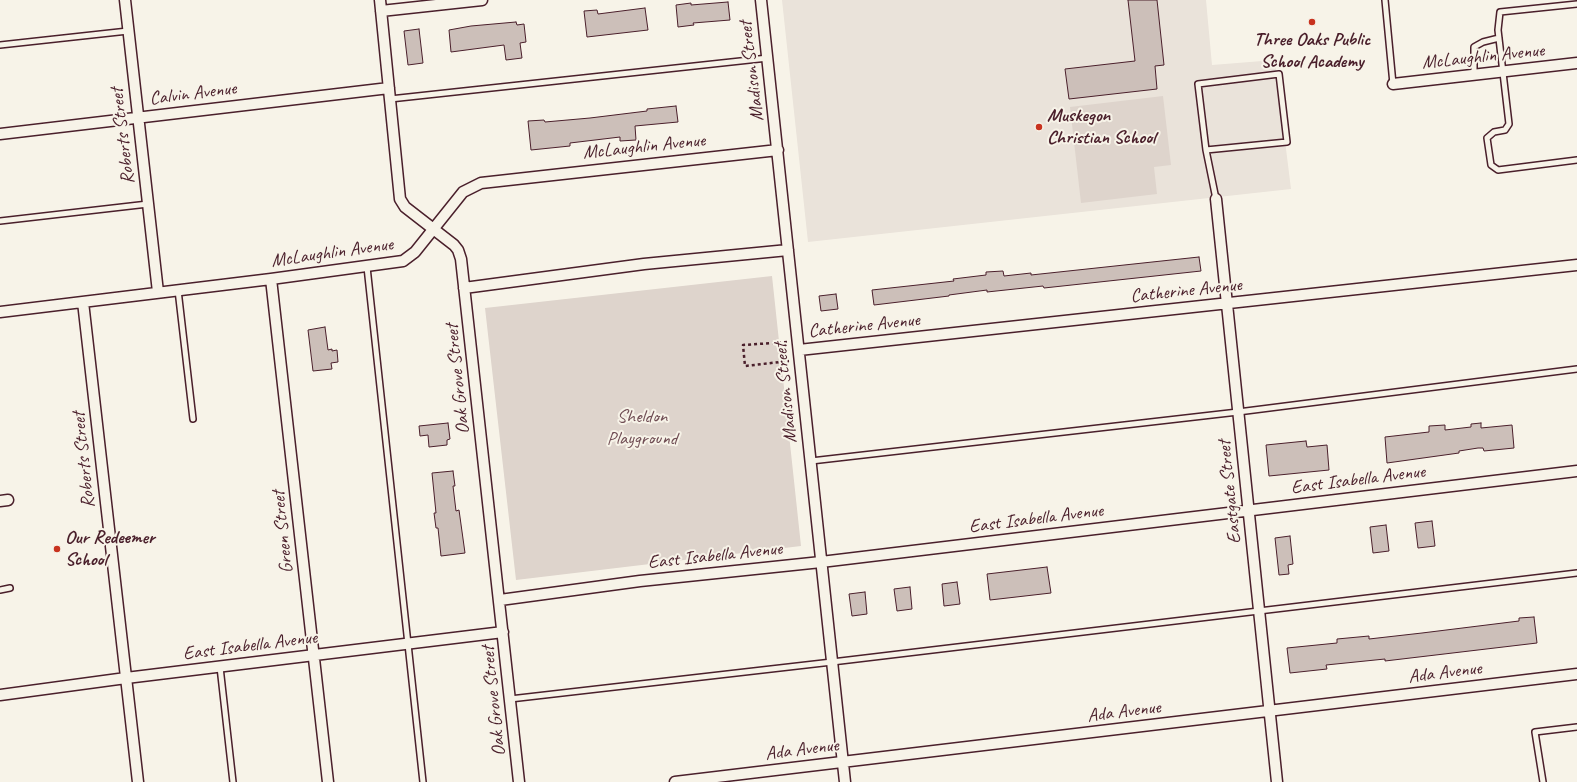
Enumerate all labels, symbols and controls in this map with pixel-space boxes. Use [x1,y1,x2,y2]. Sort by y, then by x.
marker: Three Oaks Public School Academy [1307,17,1317,27]
street label: Madison Street [735,20,769,122]
place label: Three Oaks Public School Academy [1254,29,1370,73]
street label: McLaughlin Avenue [1421,39,1545,75]
street label: Calvin Avenue [148,77,238,111]
street label: Roberts Street [106,87,140,185]
place label: Muskegon Christian School [1047,105,1155,149]
marker: Muskegon Christian School [1034,122,1044,132]
street label: McLaughlin Avenue [582,129,706,165]
street label: McLaughlin Avenue [270,233,394,273]
street label: Catherine Avenue [1129,274,1243,308]
street label: Catherine Avenue [807,309,921,343]
street label: Oak Grove Street [441,323,475,435]
street label: Madison Street [769,342,803,444]
park label: Sheldon Playground [607,406,677,450]
street label: Roberts Street [68,411,100,509]
street label: Eastgate Street [1213,439,1247,545]
street label: East Isabella Avenue [1290,460,1426,500]
street label: Green Street [267,490,299,574]
street label: East Isabella Avenue [968,499,1104,539]
place label: Our Redeemer School [65,527,155,571]
street label: East Isabella Avenue [647,538,783,574]
marker: Our Redeemer School [52,544,62,554]
street label: East Isabella Avenue [182,626,318,666]
street label: Oak Grove Street [477,645,511,757]
street label: Ada Avenue [1407,657,1483,689]
street label: Ada Avenue [1086,696,1162,728]
street label: Ada Avenue [764,734,840,766]

